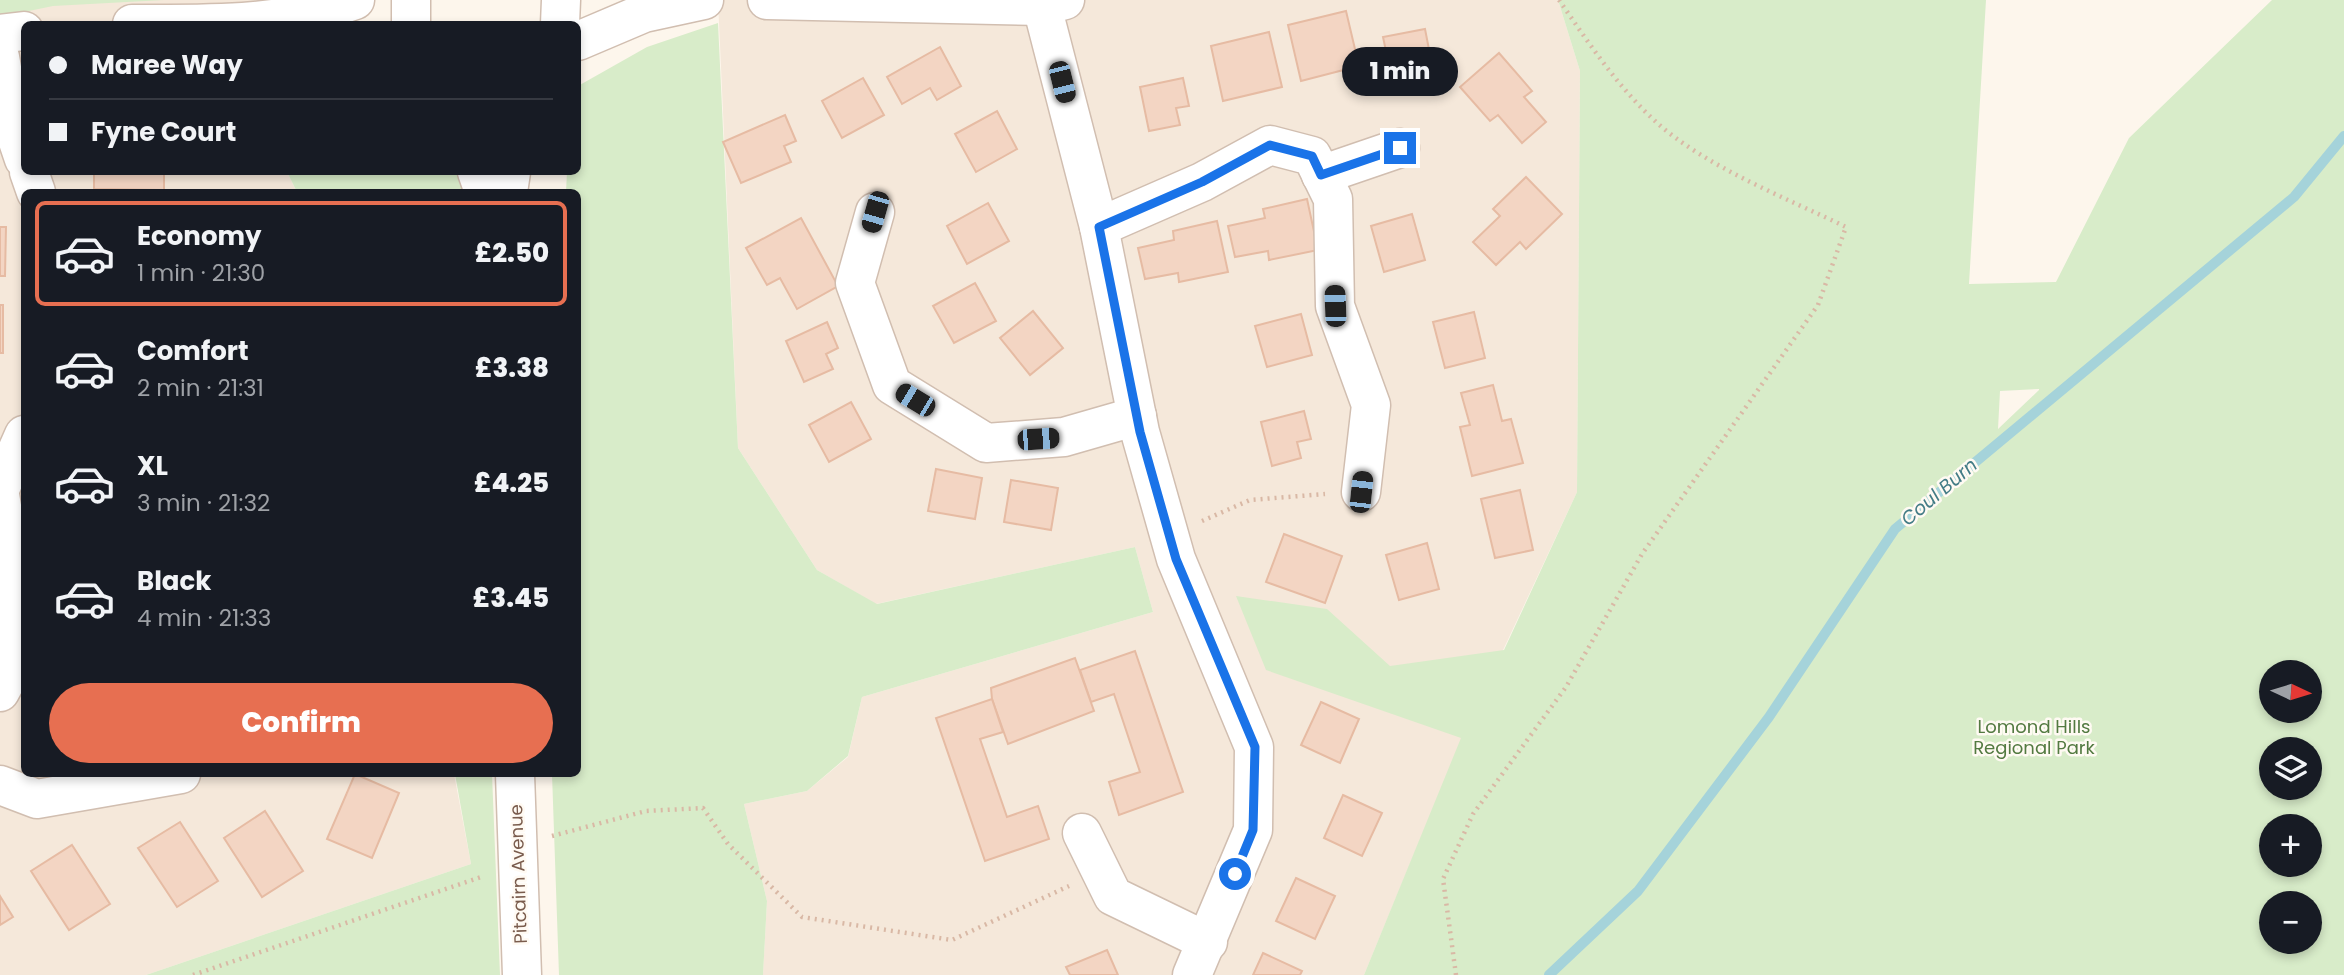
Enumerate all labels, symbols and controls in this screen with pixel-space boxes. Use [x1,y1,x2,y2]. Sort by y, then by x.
callout: 1 min [1342,46,1458,96]
text: Maree Way [91,47,243,83]
text: 1 min [1370,55,1430,87]
car [1047,59,1078,105]
text: Fyne Court [91,114,236,150]
route end [1384,132,1416,164]
car [860,189,891,235]
text: Economy [137,218,261,254]
icon: car [53,222,116,285]
text: £2.50 [475,235,549,271]
text: 1 min · 21:30 [137,257,265,289]
car [1324,285,1347,327]
text: Comfort [137,333,249,369]
icon: car [53,337,116,400]
text: £3.38 [475,350,549,386]
text: 2 min · 21:31 [137,372,264,404]
car [892,380,939,420]
car [1017,427,1060,451]
text: XL [137,448,168,484]
icon: car [53,452,116,515]
water label: Coul Burn [1895,452,1983,532]
text: £4.25 [474,465,549,501]
car [1349,470,1374,514]
text: 3 min · 21:32 [137,487,270,519]
text: Black [137,563,211,599]
icon: car [53,567,116,630]
text: £3.45 [473,580,549,616]
text: 4 min · 21:33 [137,602,271,634]
north arrow [2259,660,2322,723]
map controls [2259,660,2322,954]
button: Confirm [49,683,553,763]
park label: Lomond Hills Regional Park [1973,714,2096,760]
button: layers [2259,737,2322,800]
street label: Pitcairn Avenue [503,804,533,944]
button: + [2259,814,2322,877]
route start [1219,858,1251,890]
button: − [2259,891,2322,954]

